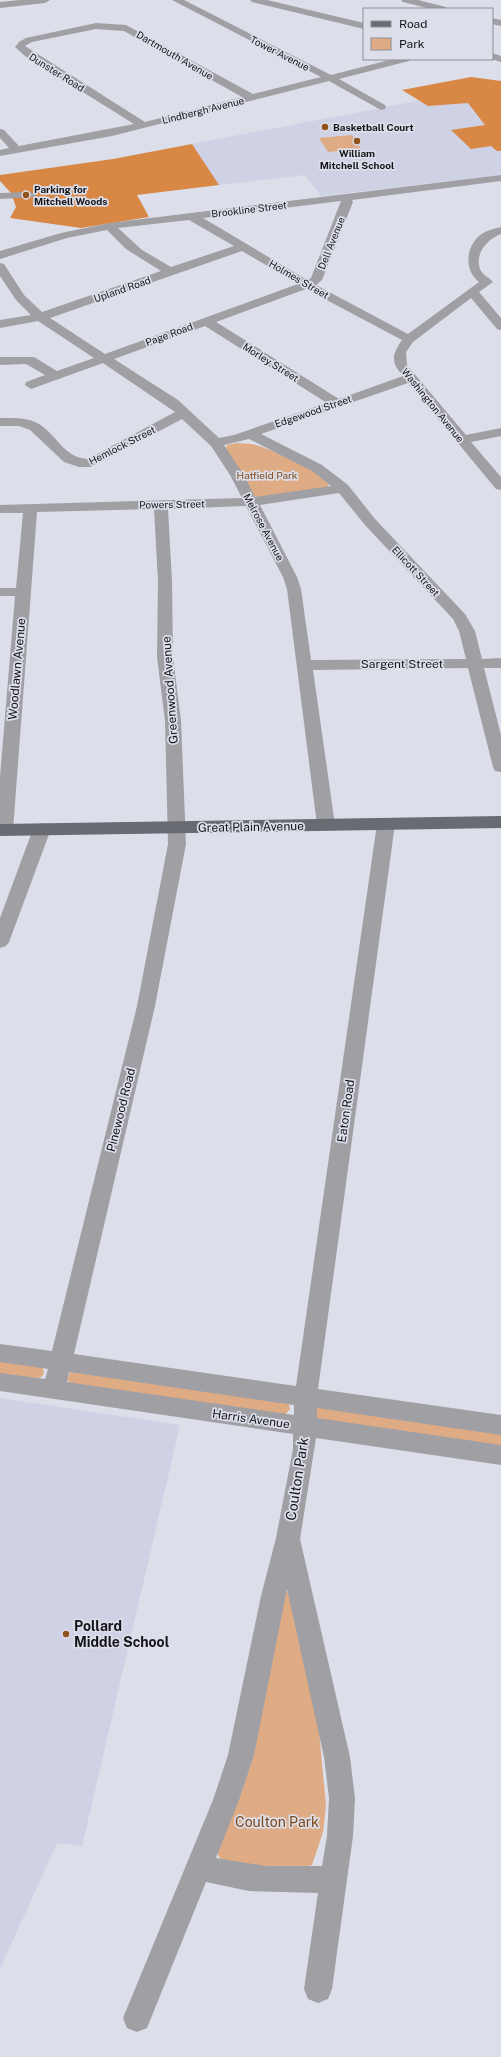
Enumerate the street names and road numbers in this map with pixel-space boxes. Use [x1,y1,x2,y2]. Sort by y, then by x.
street label: Dartmouth Avenue [134,28,216,82]
street label: Tower Avenue [248,33,312,73]
street label: Dunster Road [27,50,87,94]
street label: Lindbergh Avenue [161,94,246,126]
street label: Brookline Street [211,198,288,220]
street label: Dell Avenue [315,215,347,271]
street label: Holmes Street [267,257,331,301]
street label: Upland Road [92,274,152,304]
street label: Page Road [144,320,194,348]
street label: Morley Street [241,340,301,384]
street label: Washington Avenue [399,365,467,445]
street label: Edgewood Street [273,392,353,430]
street label: Hemlock Street [87,423,157,467]
street label: Melrose Avenue [241,491,287,563]
street label: Powers Street [139,497,205,511]
street label: Ellicott Street [390,543,442,599]
street label: Woodlawn Avenue [6,617,28,720]
street label: Greenwood Avenue [159,636,181,744]
street label: Sargent Street [361,657,444,671]
street label: Great Plain Avenue [198,819,304,835]
street label: Pinewood Road [104,1067,138,1153]
street label: Eaton Road [335,1079,357,1143]
street label: Harris Avenue [211,1407,291,1431]
street label: Coulton Park [283,1436,311,1522]

